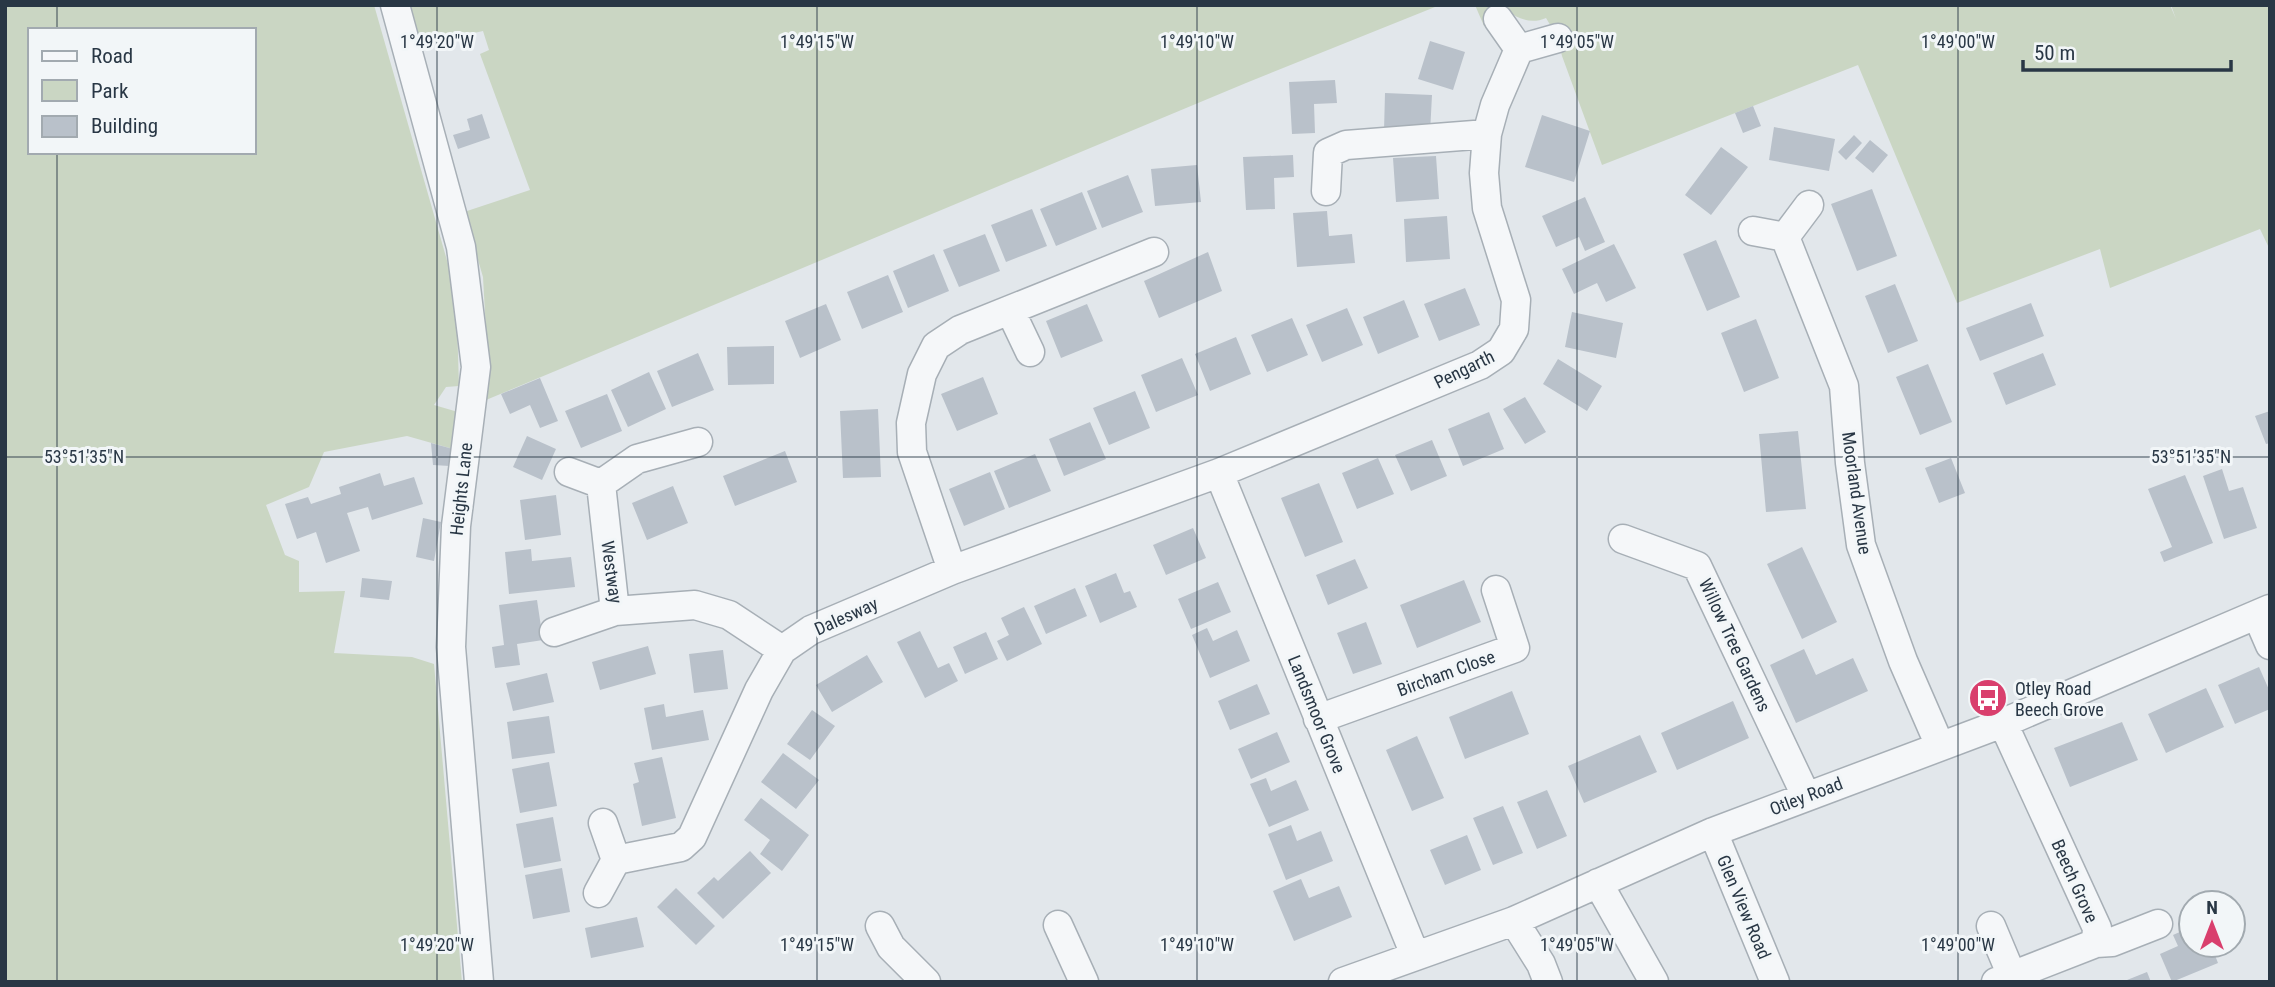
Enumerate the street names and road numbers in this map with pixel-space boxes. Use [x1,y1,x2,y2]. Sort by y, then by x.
street label: Pengarth [1430,345,1498,393]
street label: Moorland Avenue [1838,430,1876,556]
street label: Heights Lane [446,442,476,536]
street label: Westway [597,539,627,605]
street label: Willow Tree Gardens [1695,575,1775,715]
street label: Dalesway [811,593,881,639]
street label: Bircham Close [1394,646,1498,700]
street label: Landsmoor Grove [1284,652,1350,776]
street label: Otley Road [1767,773,1845,819]
street label: Beech Grove [2047,836,2103,926]
street label: Glen View Road [1713,852,1775,962]

